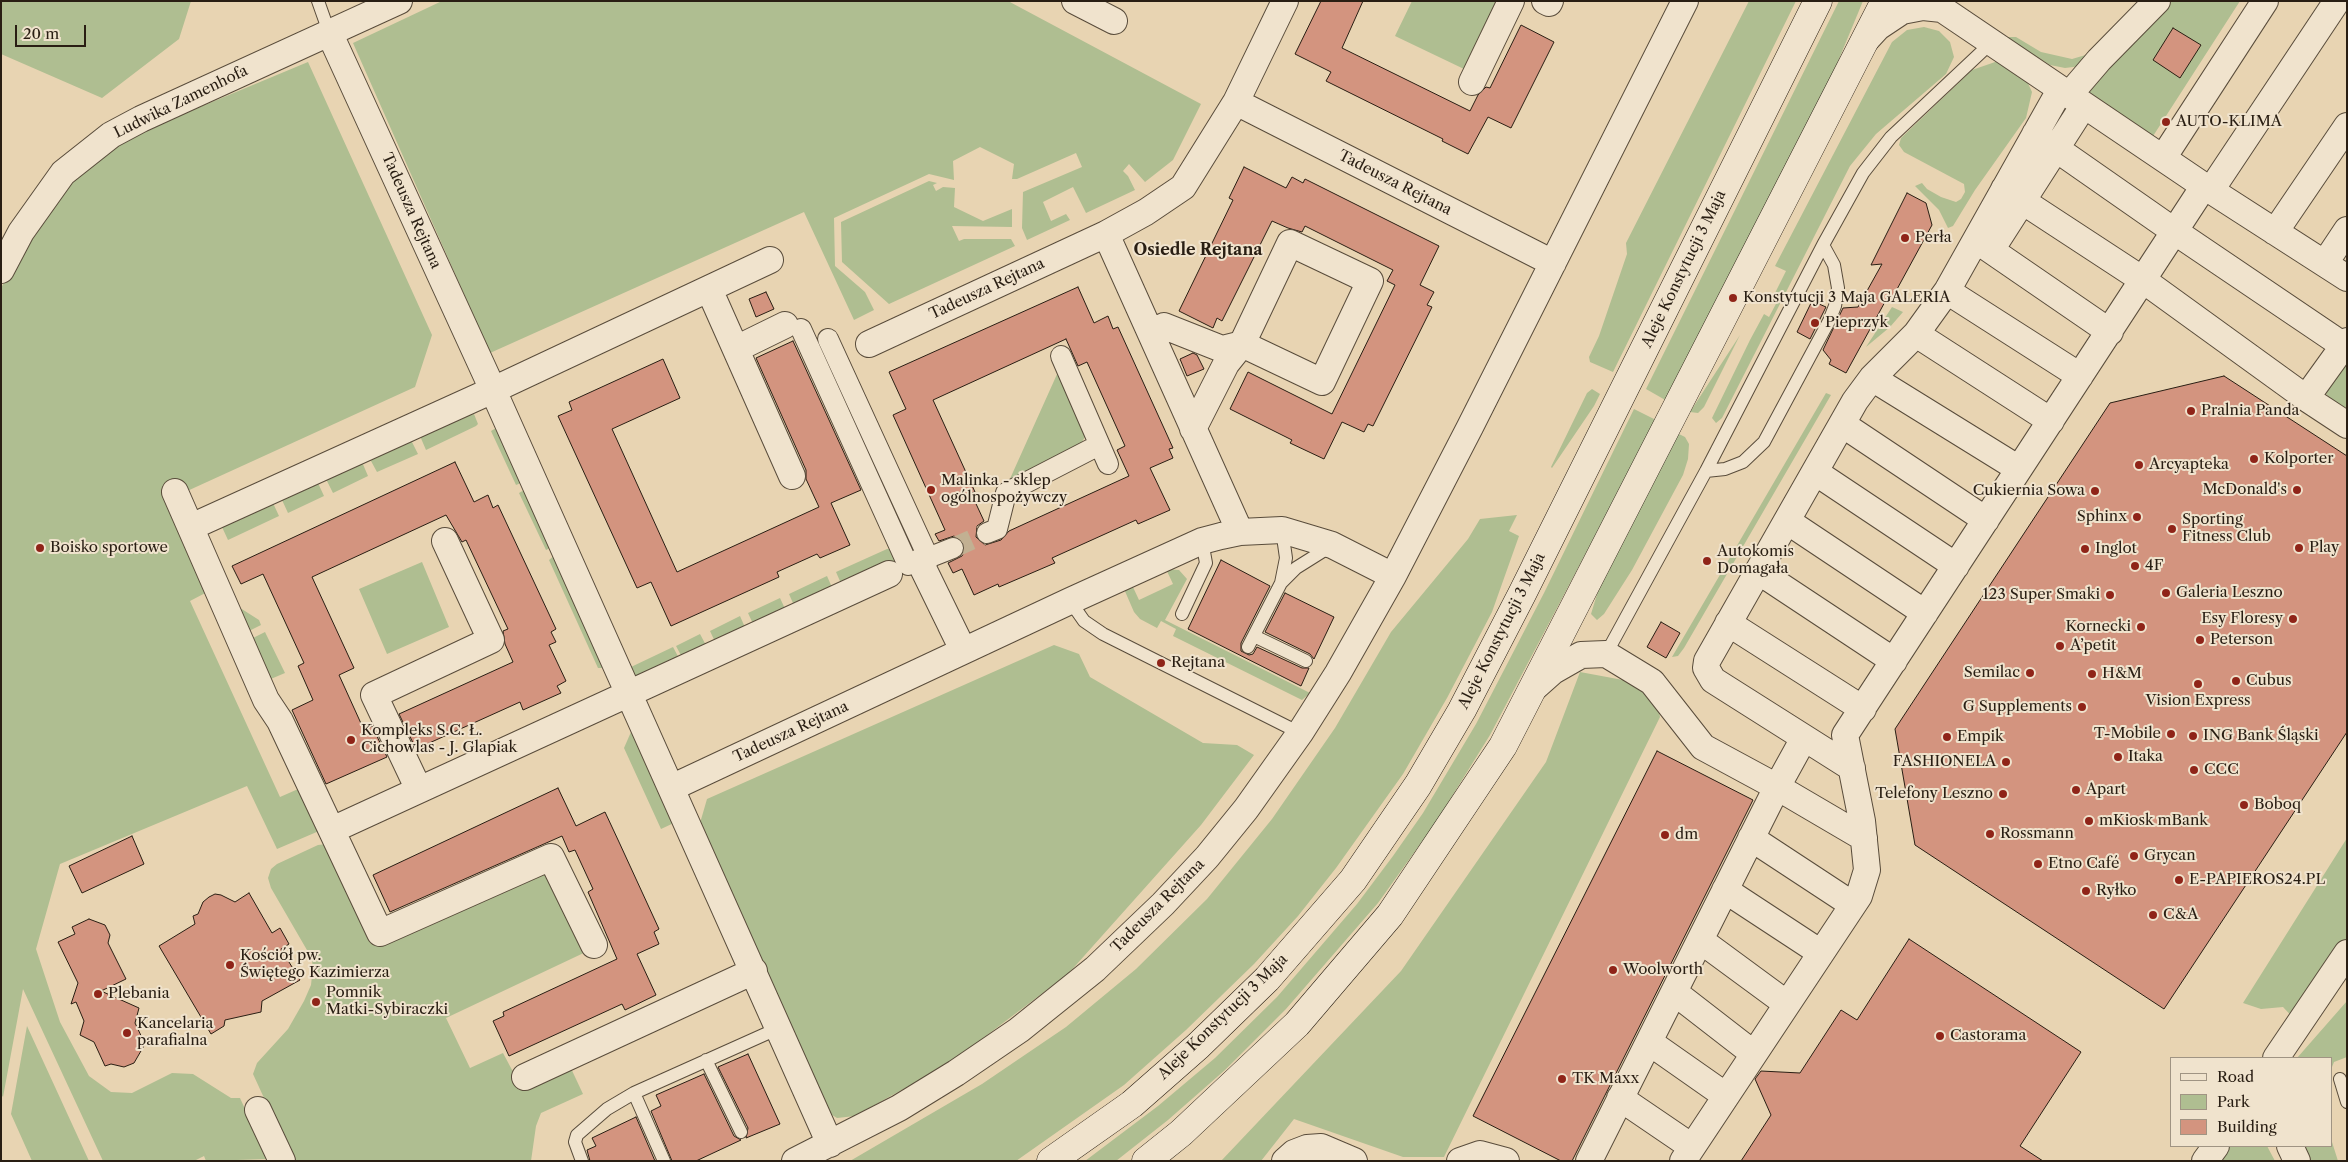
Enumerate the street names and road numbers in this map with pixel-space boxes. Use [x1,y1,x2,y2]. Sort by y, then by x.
street label: Ludwika Zamenhofa [111,62,251,142]
street label: Tadeusza Rejtana [1335,147,1455,219]
street label: Tadeusza Rejtana [377,150,445,272]
street label: Aleje Konstytucji 3 Maja [1638,187,1730,351]
street label: Tadeusza Rejtana [927,254,1047,324]
street label: Aleje Konstytucji 3 Maja [1455,550,1549,712]
street label: Tadeusza Rejtana [731,697,851,767]
street label: Tadeusza Rejtana [1108,856,1208,956]
street label: Aleje Konstytucji 3 Maja [1154,950,1292,1084]

